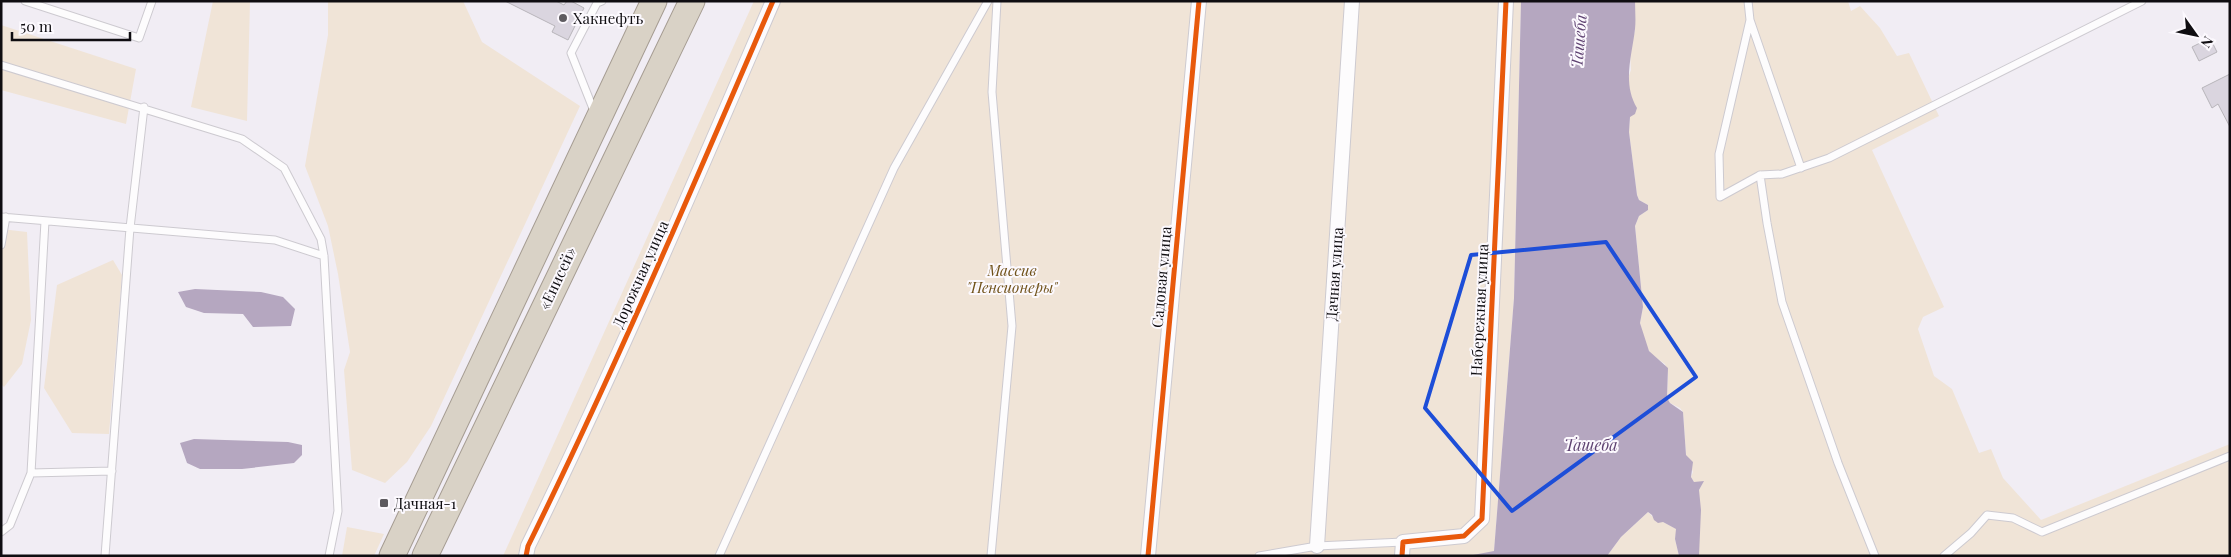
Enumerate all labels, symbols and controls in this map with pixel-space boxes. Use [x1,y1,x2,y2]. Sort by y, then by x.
place label: Хакнефть [573,8,644,28]
scale bar [12,10,130,42]
north arrow [2171,10,2221,60]
marker: Хакнефть [557,12,569,24]
water label: Ташеба [1565,13,1591,69]
text: 50 m [20,16,53,36]
text: N [2197,33,2218,52]
street label: Дорожная улица [607,217,673,331]
street label: Садовая улица [1147,225,1175,329]
street label: Дачная улица [1321,226,1347,321]
street label: «Енисей» [534,243,580,313]
street label: Набережная улица [1466,243,1492,377]
park label: Массив "Пенсионеры" [967,260,1059,297]
water label: Ташеба [1564,434,1618,455]
place label: Дачная-1 [394,493,457,513]
marker: Дачная-1 [378,497,390,509]

